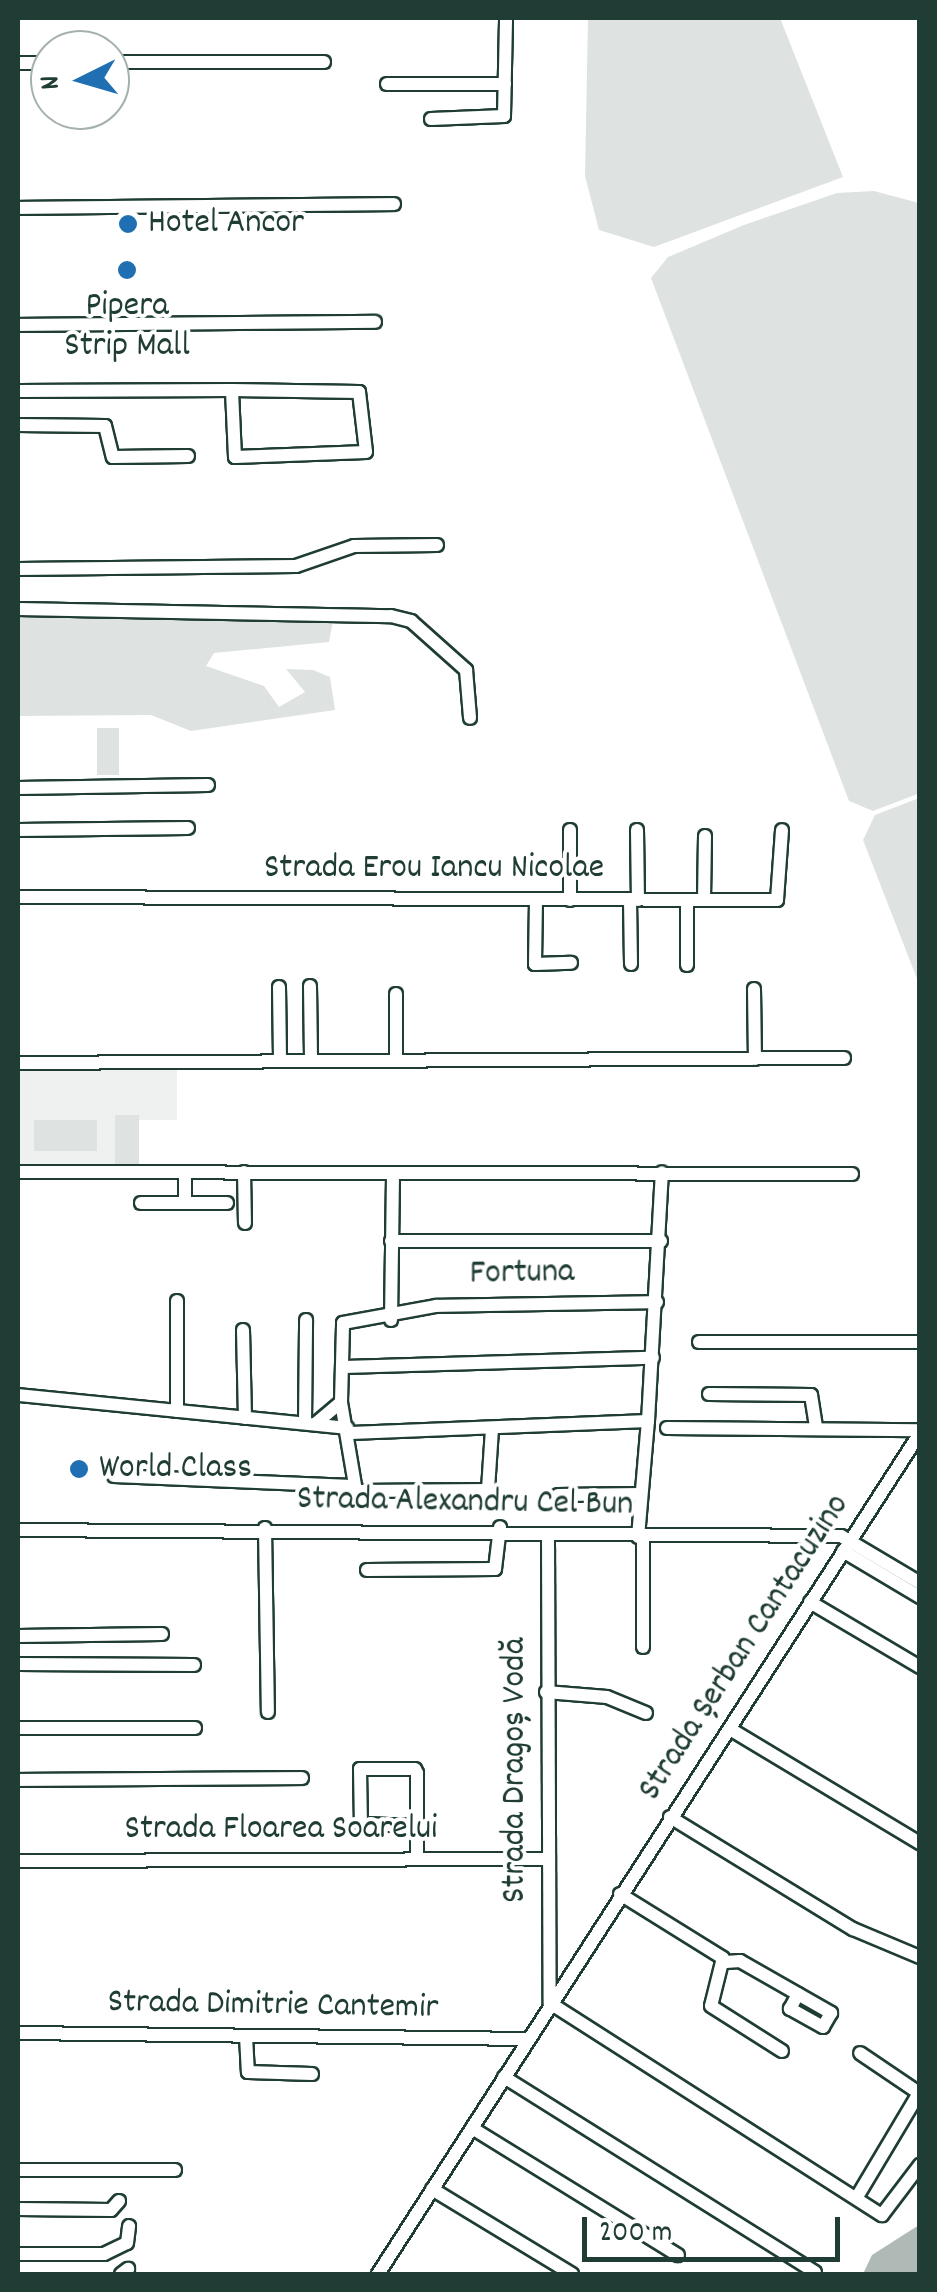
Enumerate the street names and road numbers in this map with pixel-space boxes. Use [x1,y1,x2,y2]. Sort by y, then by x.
street label: Strada Erou Iancu Nicolae [264,848,604,890]
street label: Fortuna [469,1252,575,1296]
street label: Strada Alexandru Cel Bun [296,1479,634,1527]
street label: Strada Șerban Cantacuzino [630,1487,860,1809]
street label: Strada Dragoș Vodă [495,1637,537,1903]
street label: Strada Floarea Soarelui [125,1809,437,1851]
street label: Strada Dimitrie Cantemir [107,1982,439,2030]

